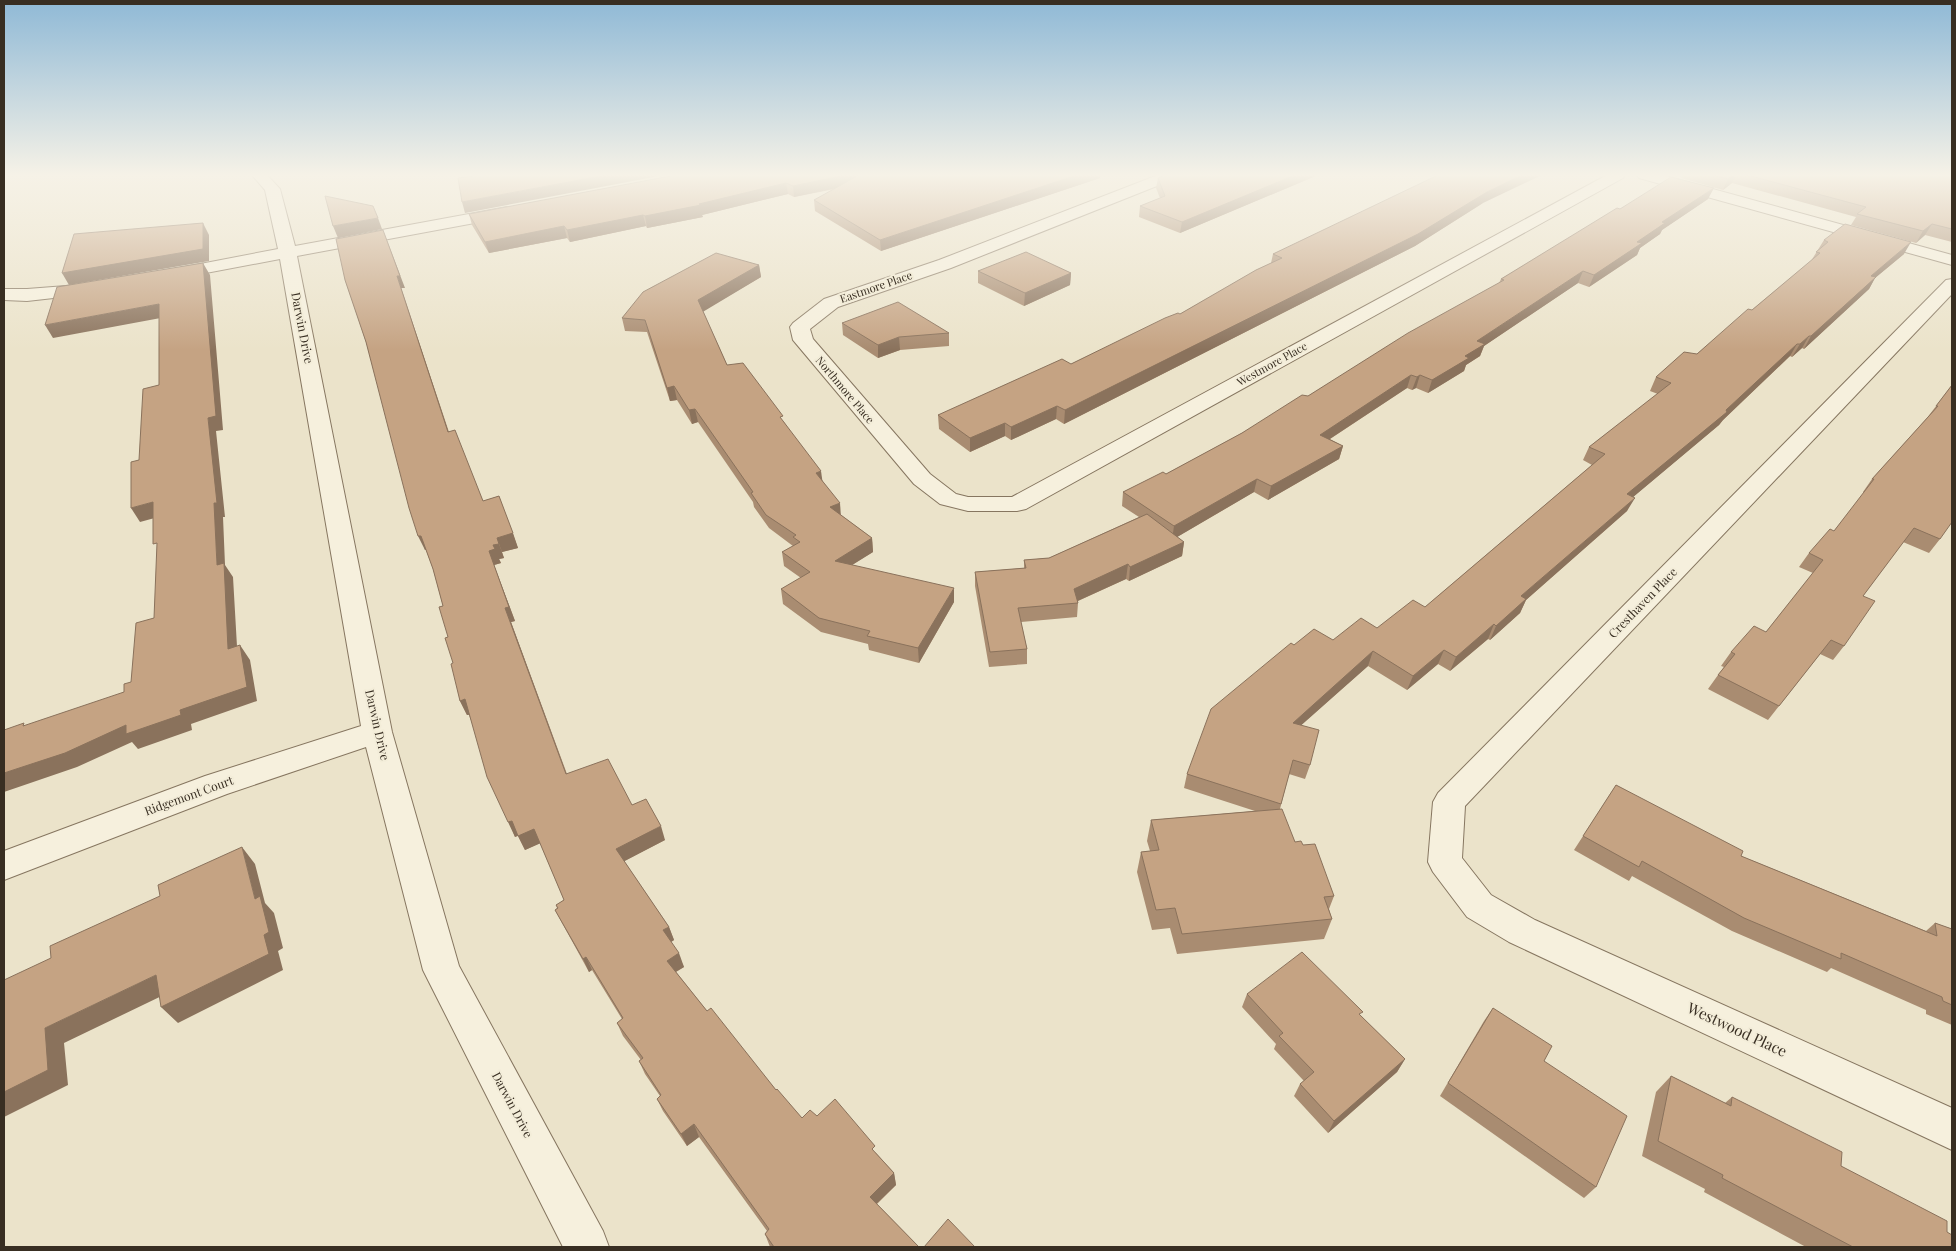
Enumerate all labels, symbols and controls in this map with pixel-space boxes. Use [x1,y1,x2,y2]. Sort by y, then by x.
street label: Eastmore Place [838,267,914,306]
street label: Darwin Drive [288,291,318,365]
street label: Westmore Place [1233,338,1310,390]
street label: Northmore Place [813,353,878,427]
street label: Cresthaven Place [1604,564,1680,641]
street label: Darwin Drive [362,688,394,762]
street label: Ridgemont Court [142,771,236,819]
street label: Westwood Place [1683,997,1790,1061]
street label: Darwin Drive [489,1069,537,1140]

